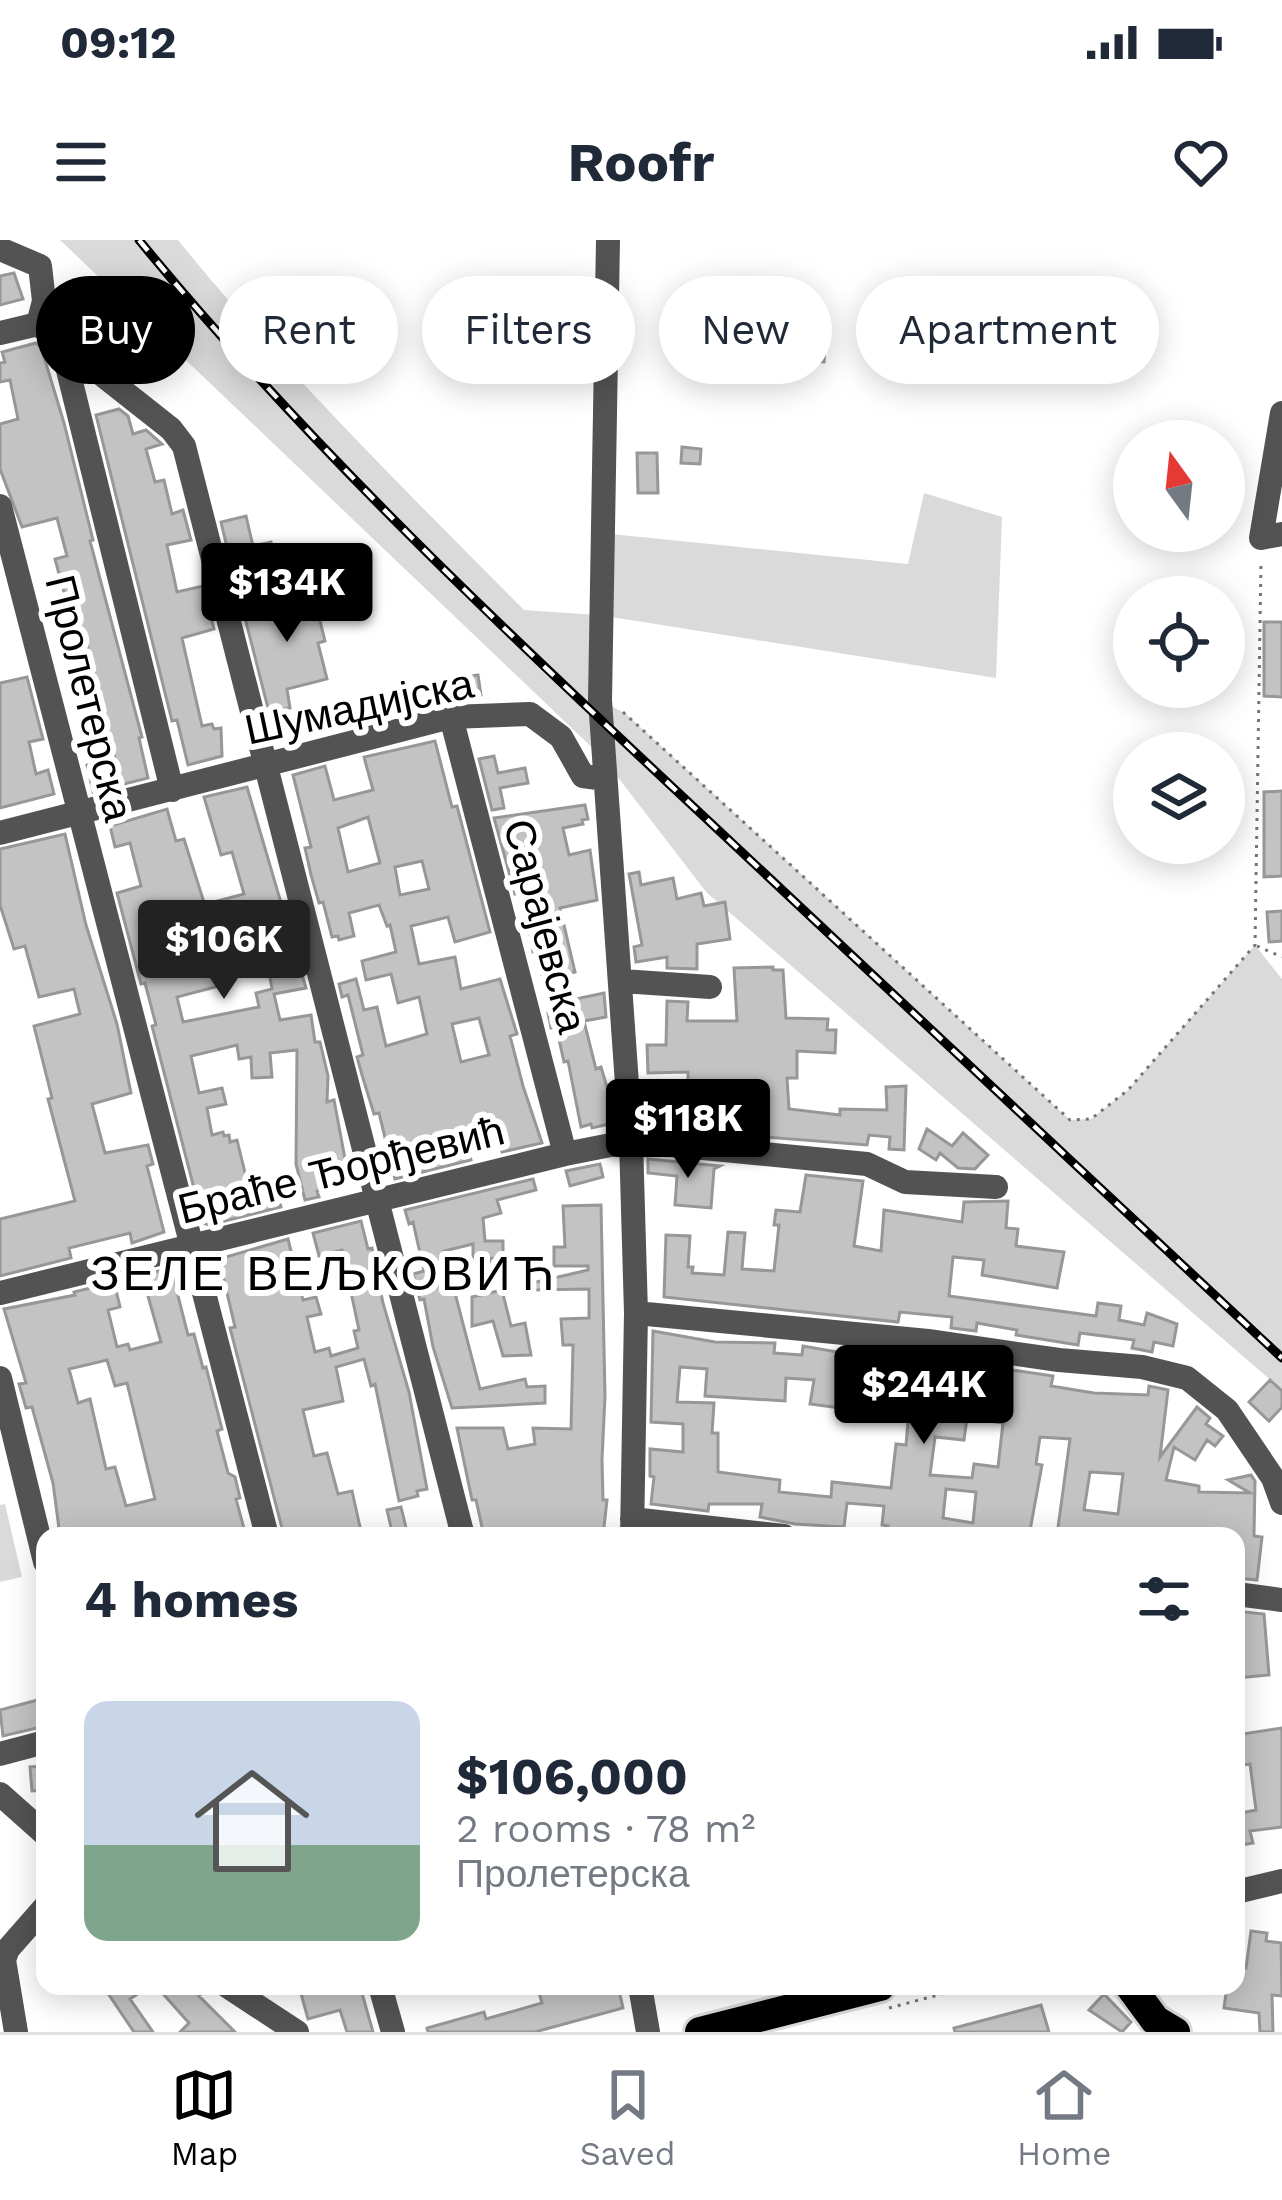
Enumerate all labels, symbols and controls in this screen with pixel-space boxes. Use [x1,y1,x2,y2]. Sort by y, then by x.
text: 09:12 [60,16,177,69]
icon: menu [48,129,114,195]
icon: heart [1168,129,1234,195]
text: Roofr [568,131,714,194]
chip: Buy [36,276,195,384]
chip: Rent [219,276,398,384]
chip: Filters [422,276,635,384]
chip: New [659,276,832,384]
chip: Apartment [856,276,1159,384]
north arrow [1113,420,1245,552]
map controls [1113,420,1245,864]
pin: $134K [203,543,371,645]
text: $134K [228,559,346,604]
street label: Пролетерска [35,570,144,827]
button: locate [1113,576,1245,708]
street label: Шумадијска [240,658,478,755]
button: layers [1113,732,1245,864]
street label: Сарајевска [494,814,598,1039]
pin: $106K [140,900,308,1002]
text: $106K [165,916,283,961]
pin: $118K [604,1079,772,1181]
text: $118K [633,1095,743,1140]
street label: Браће Ђорђевић [173,1105,509,1234]
district label: ЗЕЛЕ ВЕЉКОВИЋ [91,1245,557,1302]
pin: $244K [840,1345,1008,1447]
text: $244K [861,1361,987,1406]
icon: filters [1131,1566,1197,1632]
text: 4 homes [84,1570,298,1629]
text: $106,000 [456,1747,688,1806]
icon: home [180,1749,324,1893]
text: 2 rooms · 78 m² [456,1806,756,1851]
text: Пролетерска [456,1851,690,1896]
tab: Map [171,2062,238,2173]
tab: Saved [580,2062,675,2173]
tab: Home [1017,2062,1111,2173]

